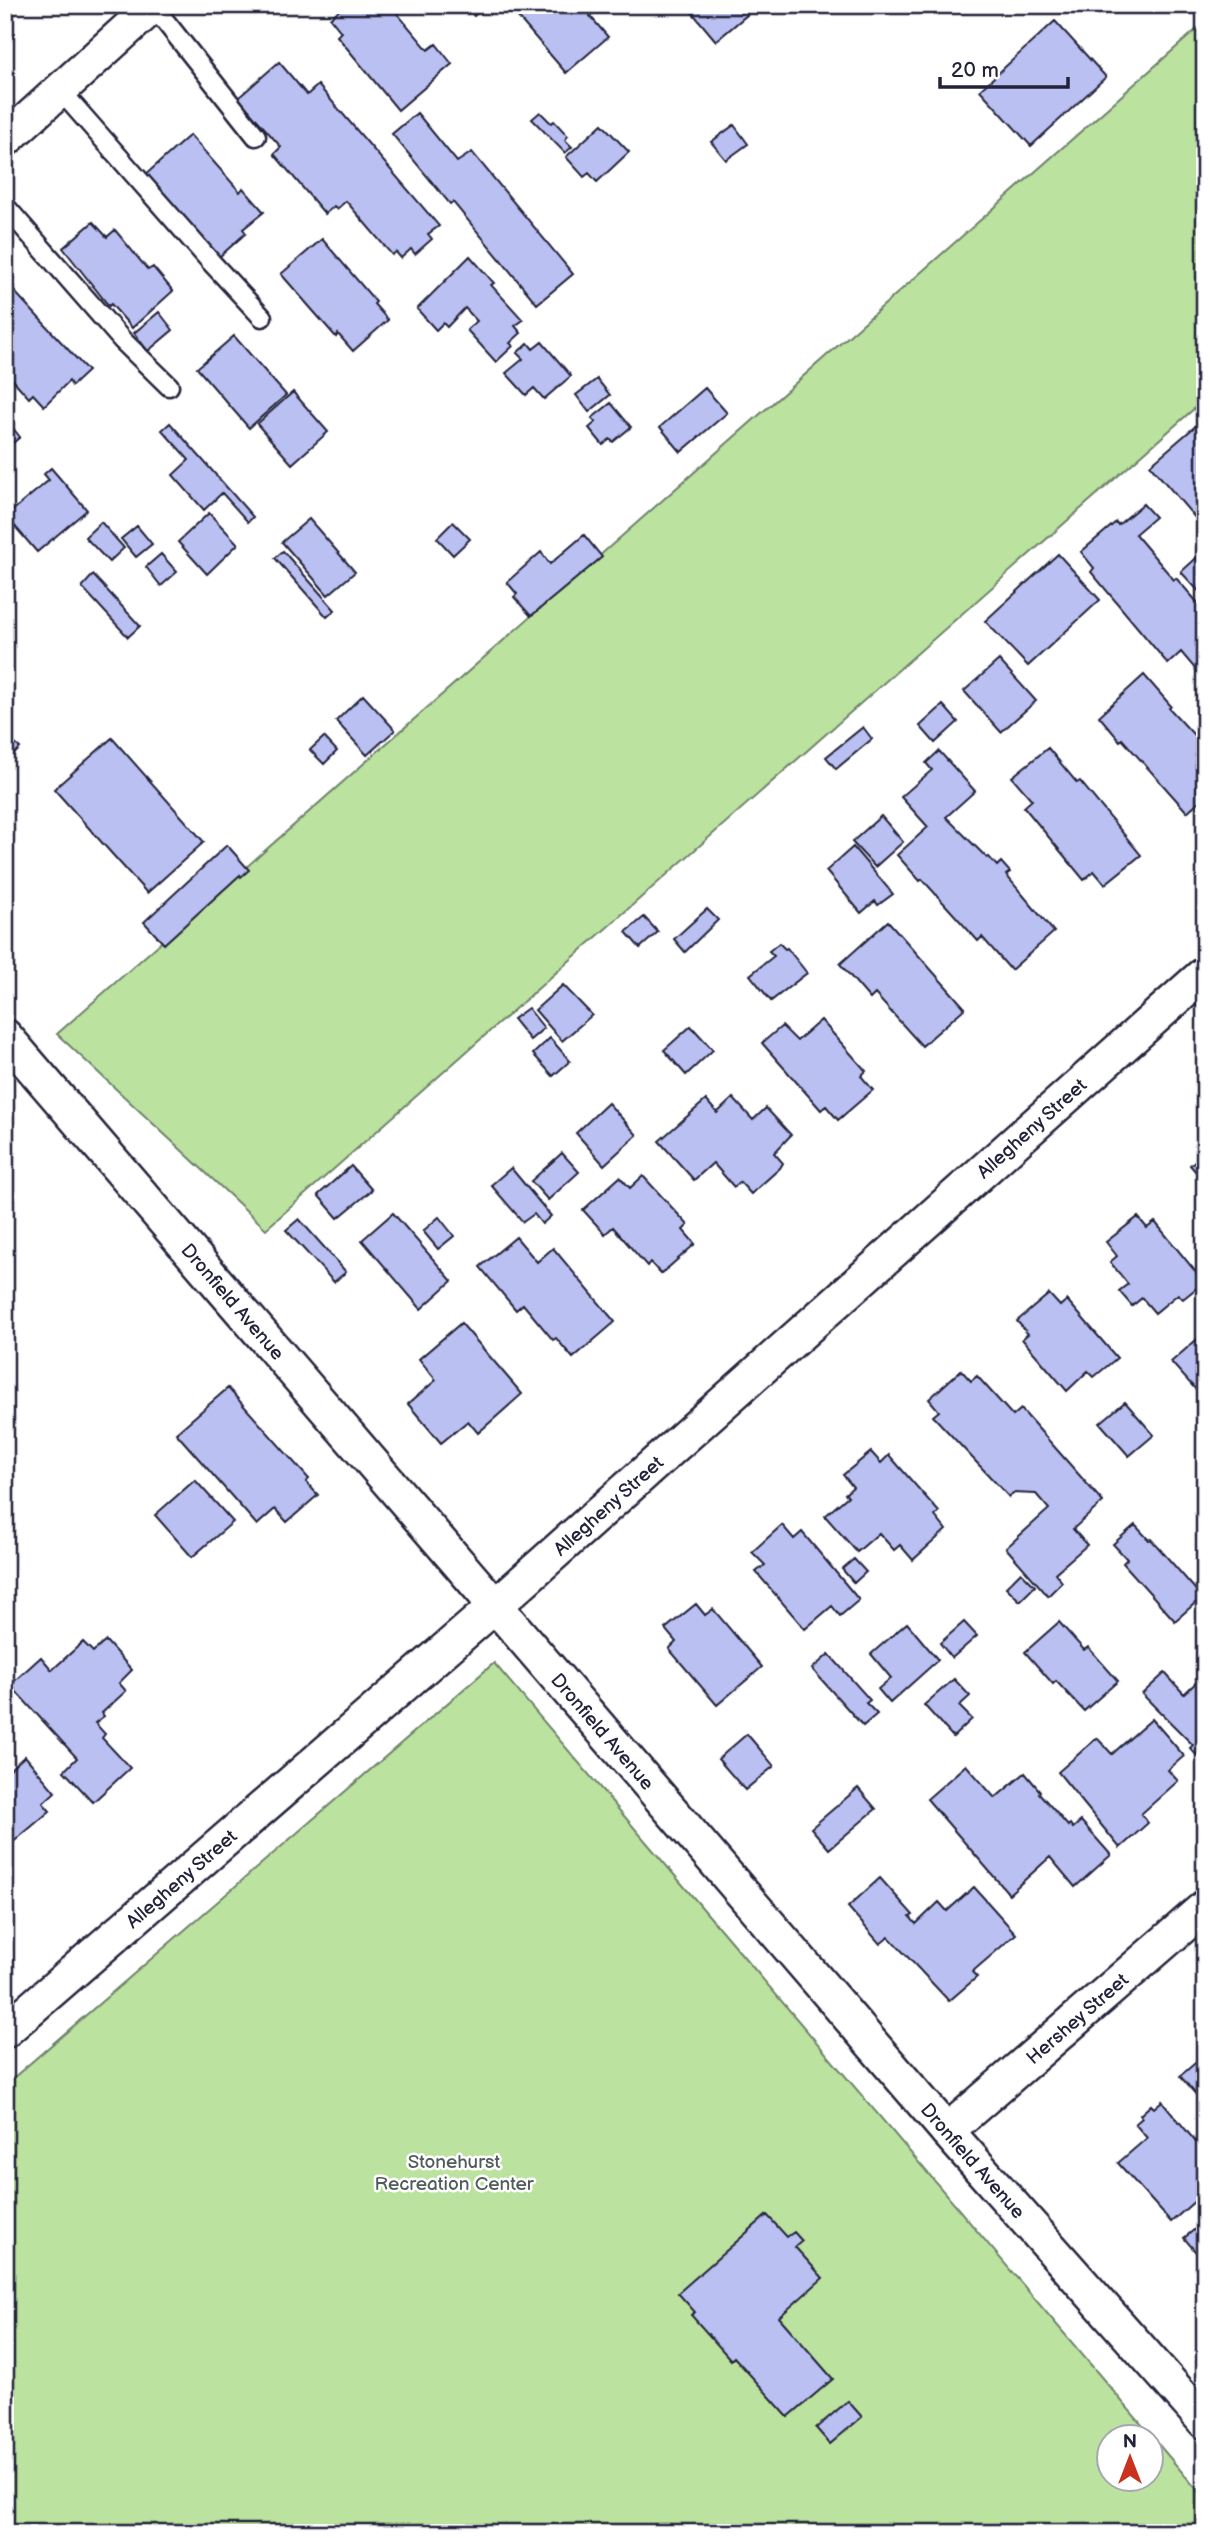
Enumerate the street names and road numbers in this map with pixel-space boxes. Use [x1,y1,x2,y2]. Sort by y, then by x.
street label: Allegheny Street [973,1074,1092,1184]
street label: Dronfield Avenue [176,1239,289,1365]
street label: Allegheny Street [549,1451,669,1561]
street label: Dronfield Avenue [545,1669,658,1795]
street label: Allegheny Street [122,1825,242,1934]
street label: Hershey Street [1022,1969,1134,2070]
street label: Dronfield Avenue [915,2099,1029,2224]

